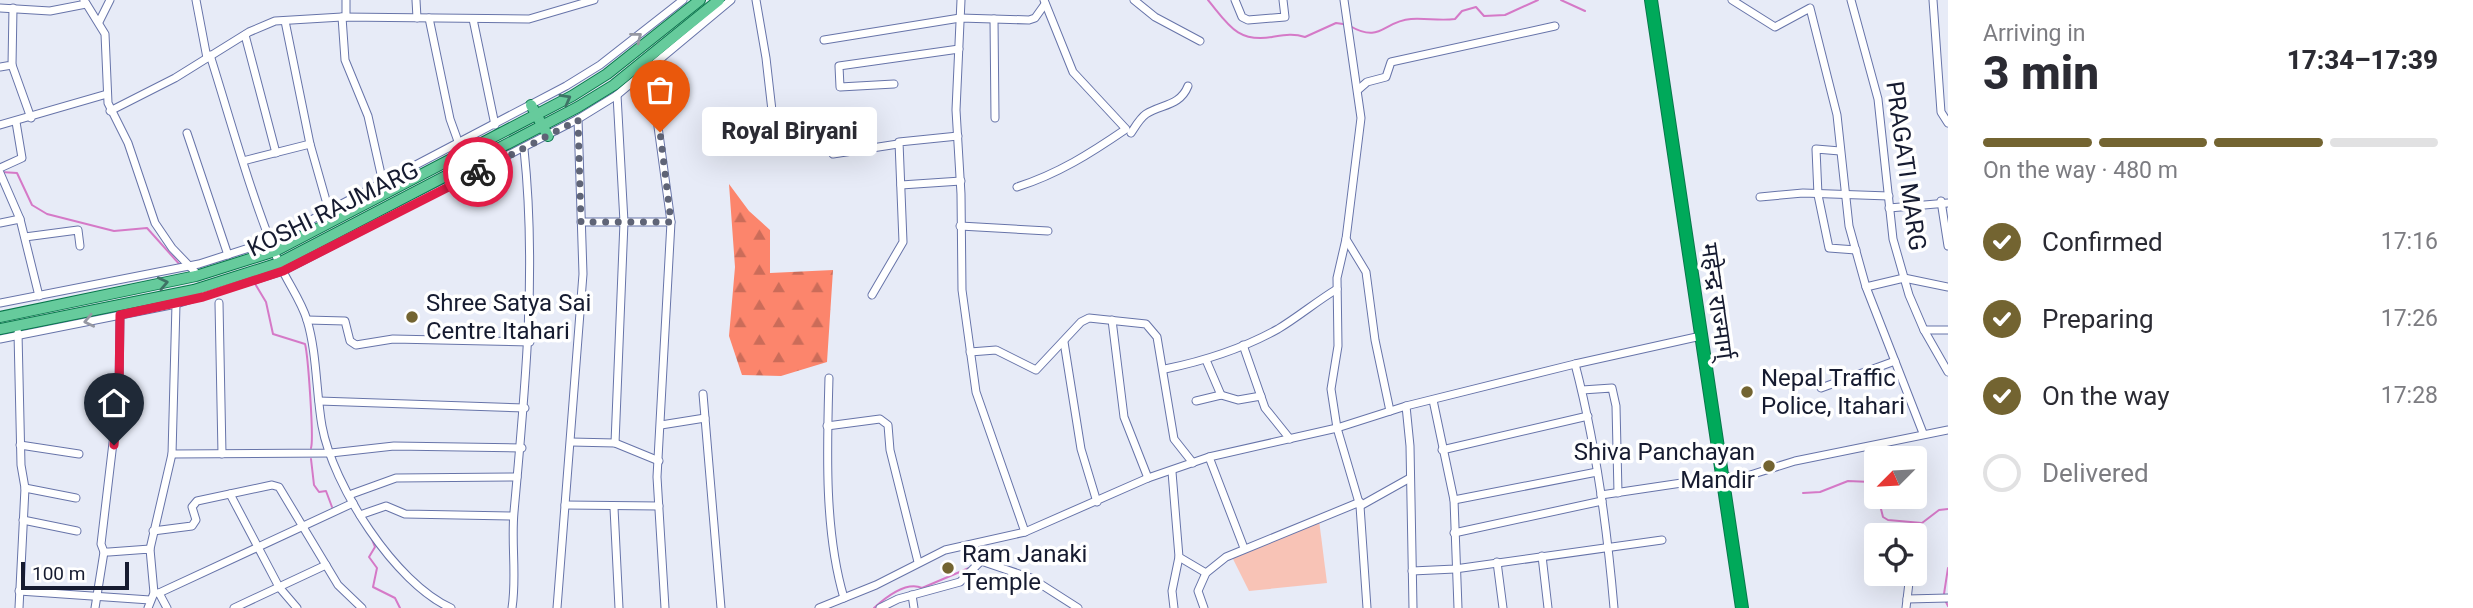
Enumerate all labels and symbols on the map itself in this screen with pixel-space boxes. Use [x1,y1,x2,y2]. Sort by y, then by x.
one-way arrow [629,33,641,46]
pin [630,60,690,132]
street label: PRAGATI MARG [1880,80,1932,252]
one-way arrow [559,94,572,107]
callout: Royal Biryani [702,108,877,156]
courier [443,137,513,207]
street label: KOSHI RAJMARG [243,155,423,263]
street label: महेन्द्र राज्मार्ग् [1695,241,1740,365]
one-way arrow [157,277,169,291]
place label: Shree Satya Sai Centre Itahari [426,289,591,345]
marker: Shree Satya Sai Centre Itahari [404,309,420,325]
one-way arrow [83,313,95,328]
place label: Nepal Traffic Police, Itahari [1761,364,1905,420]
pin [84,373,144,445]
marker: Nepal Traffic Police, Itahari [1739,384,1755,400]
place label: Shiva Panchayan Mandir [1574,438,1755,494]
north arrow [1864,446,1927,509]
marker: Shiva Panchayan Mandir [1761,458,1777,474]
place label: Ram Janaki Temple [962,540,1087,596]
scale bar [21,559,130,591]
marker: Ram Janaki Temple [940,560,956,576]

